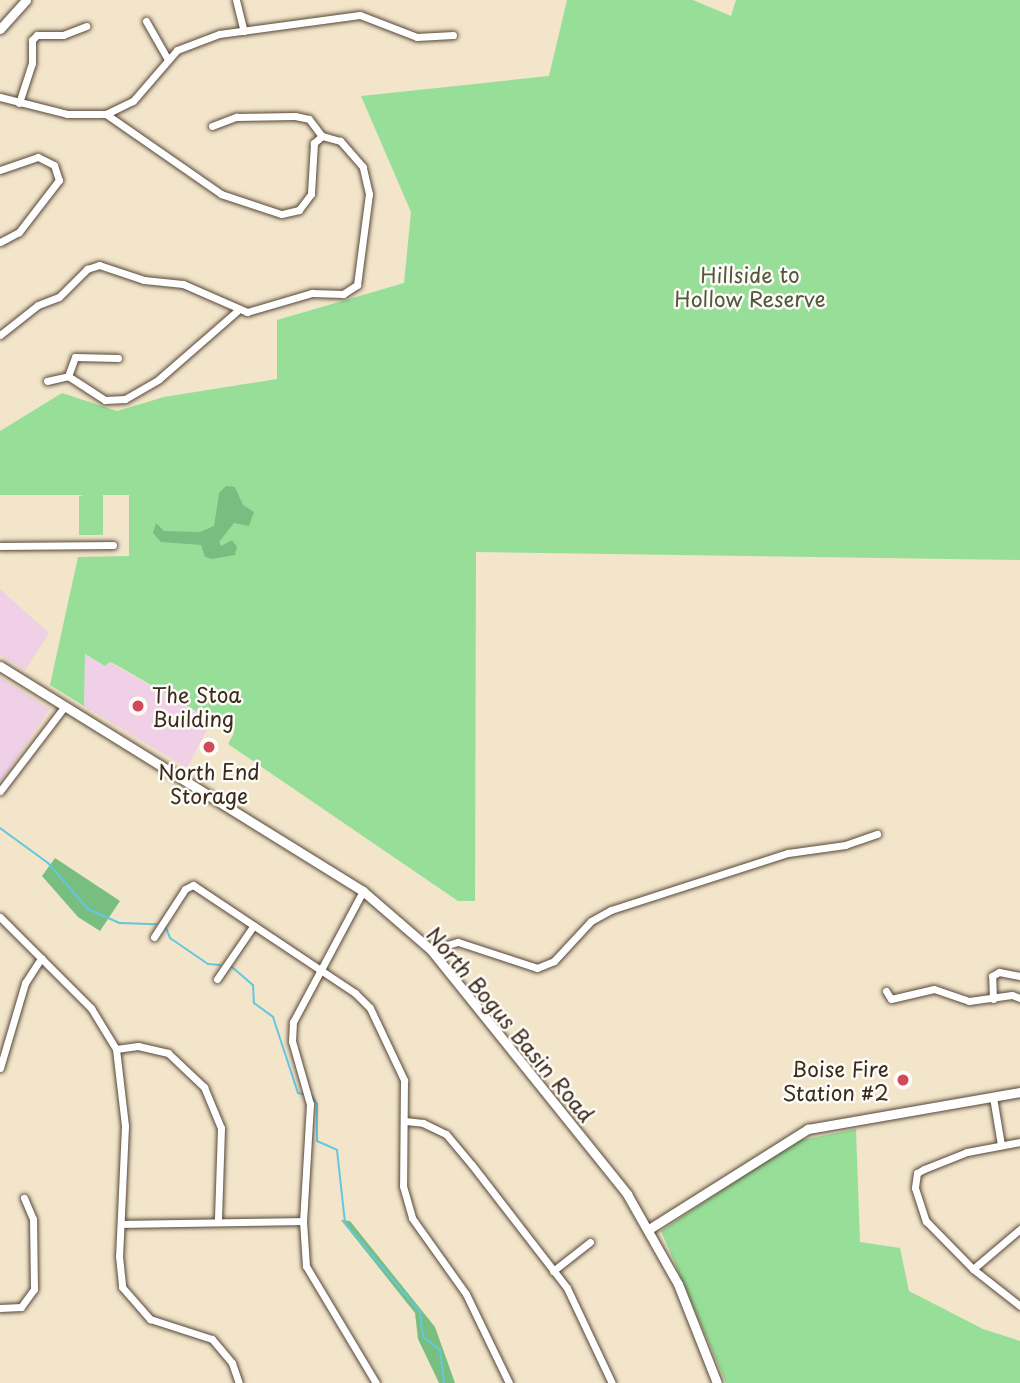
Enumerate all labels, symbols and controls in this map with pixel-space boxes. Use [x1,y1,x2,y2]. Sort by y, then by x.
park label: Hillside to Hollow Reserve [675,261,825,311]
place label: The Stoa Building [152,681,242,731]
marker: The Stoa Building [130,698,146,714]
marker: North End Storage [201,739,217,755]
place label: North End Storage [157,758,261,808]
street label: North Bogus Basin Road [422,922,600,1126]
place label: Boise Fire Station #2 [782,1055,889,1105]
marker: Boise Fire Station #2 [895,1072,911,1088]

